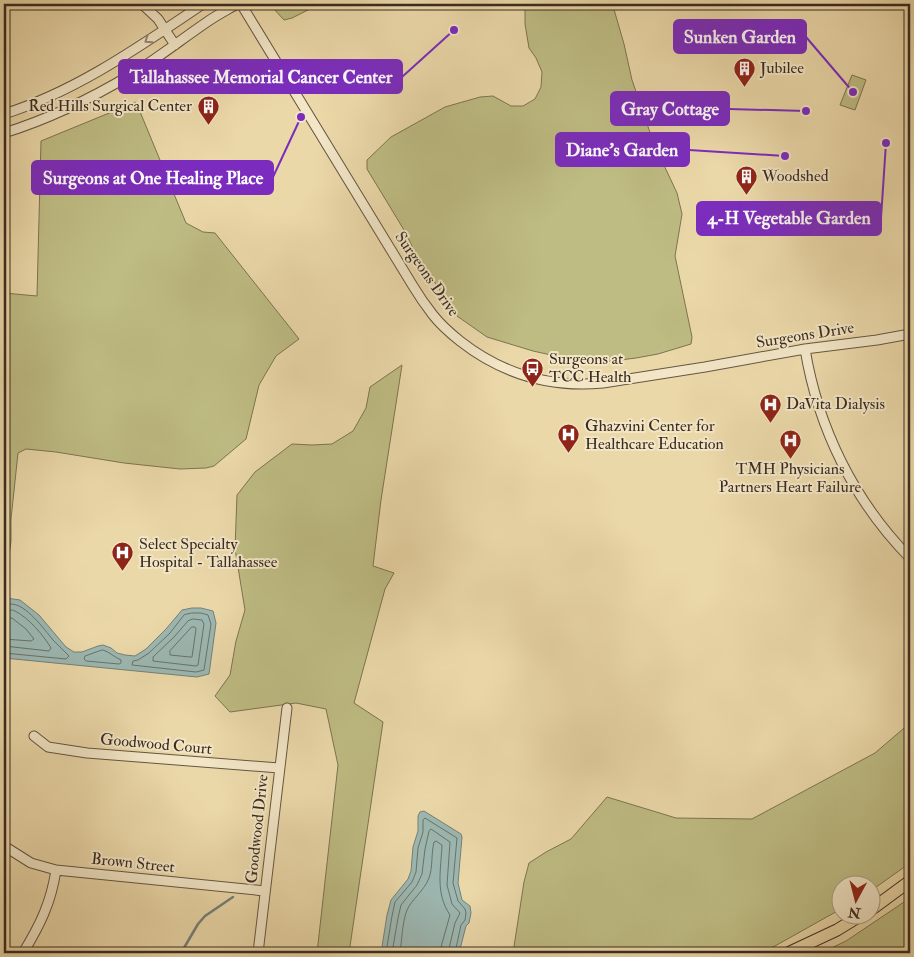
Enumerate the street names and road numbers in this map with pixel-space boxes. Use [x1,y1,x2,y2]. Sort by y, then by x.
street label: Surgeons Drive [390,228,464,321]
street label: Surgeons Drive [755,317,856,353]
street label: Goodwood Court [99,729,213,759]
street label: Goodwood Drive [241,773,273,885]
street label: Brown Street [90,849,176,877]

